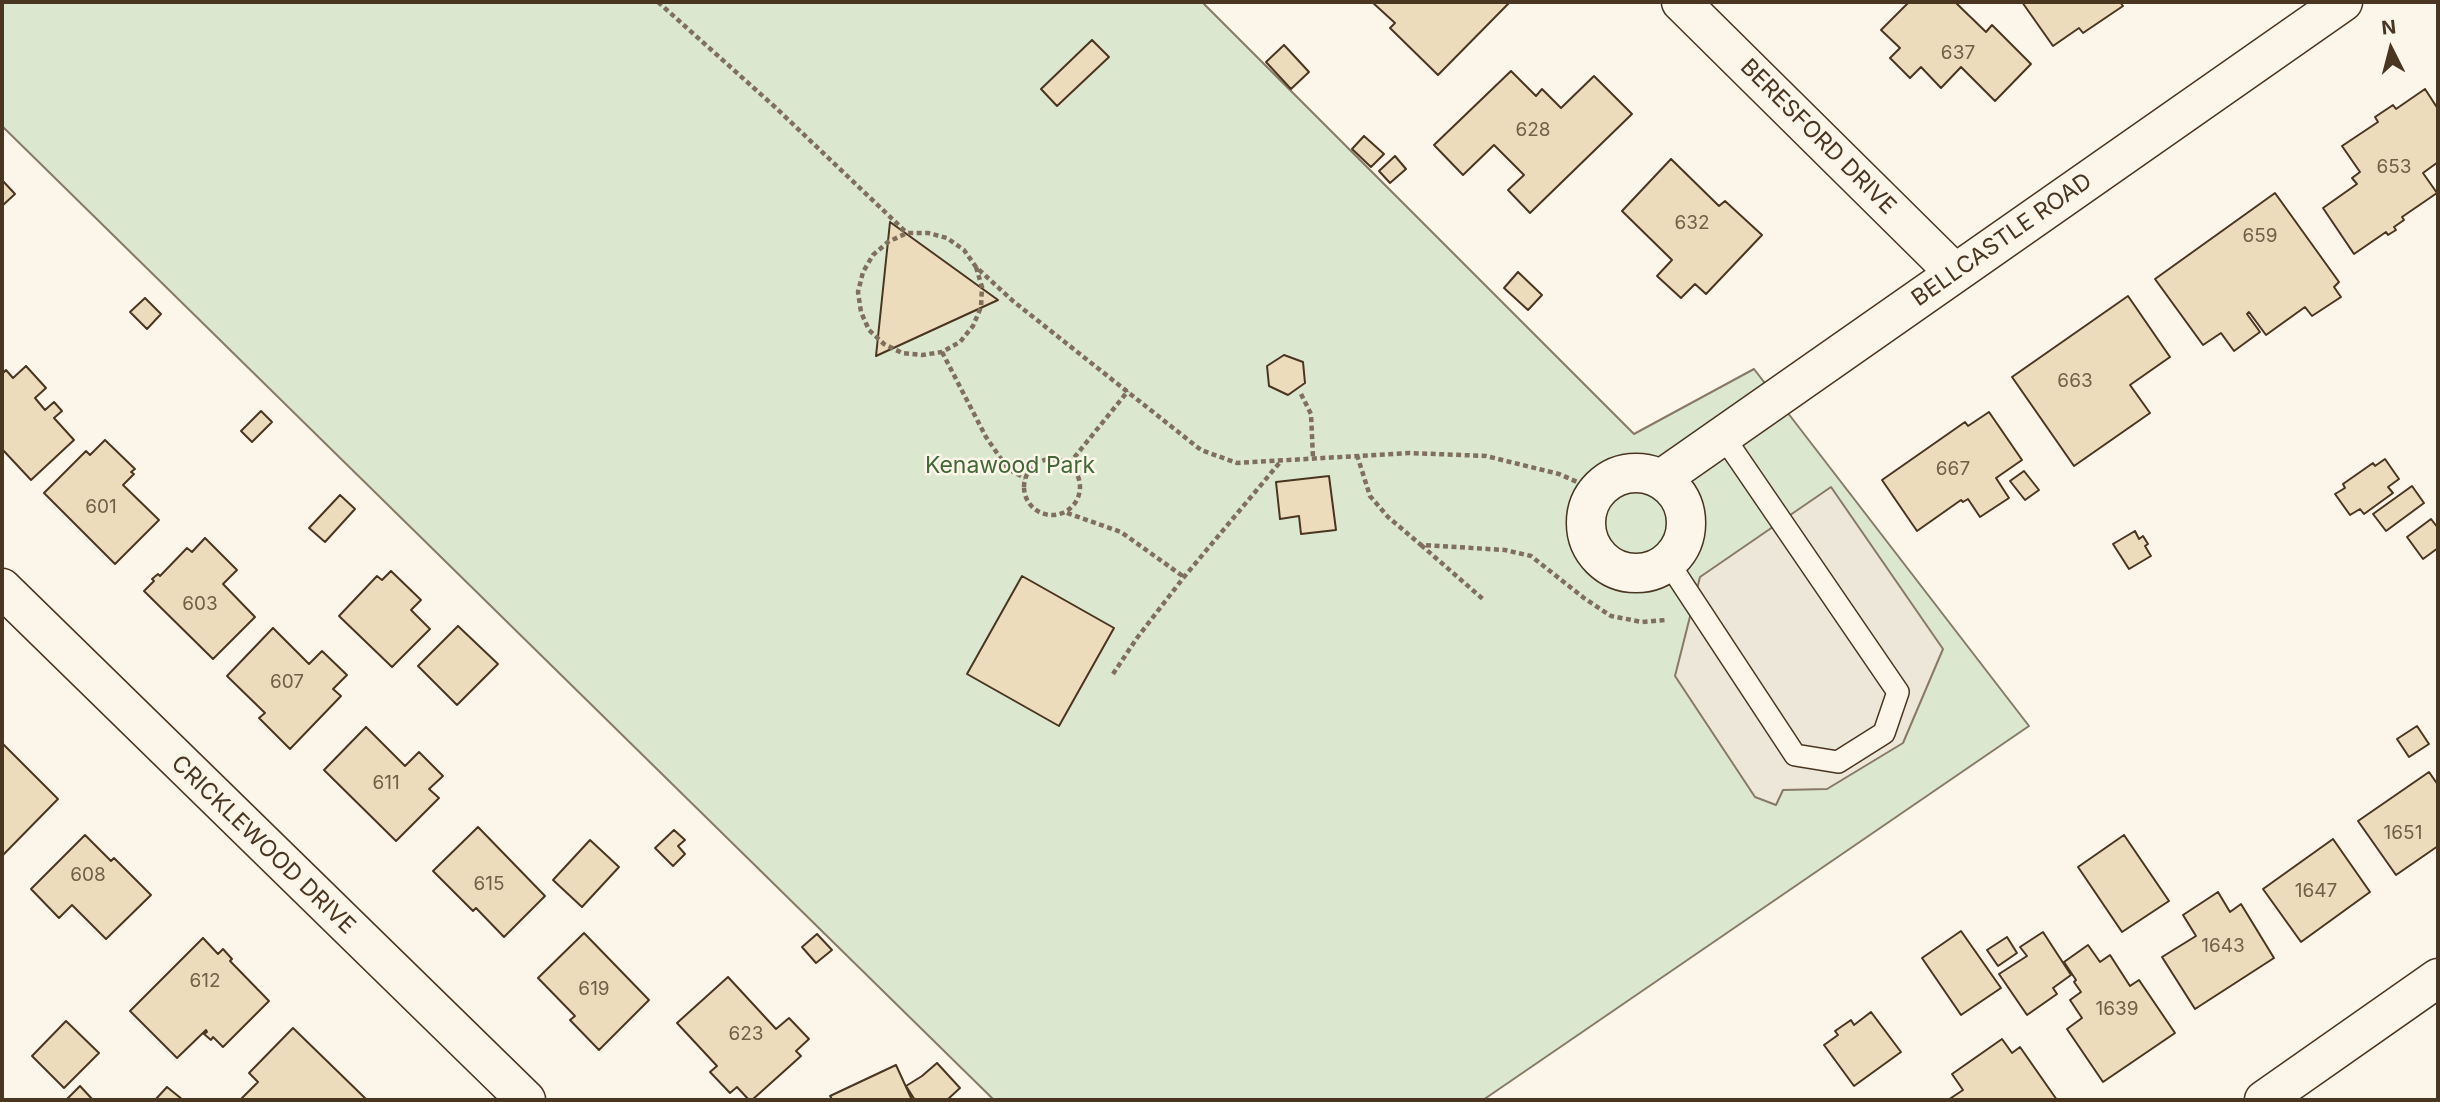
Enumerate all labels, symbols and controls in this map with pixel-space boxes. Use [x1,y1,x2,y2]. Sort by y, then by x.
north arrow [2356,14,2426,84]
text: N [2380,15,2397,40]
house number: 637 [1941,42,1975,64]
street label: BERESFORD DRIVE [1735,54,1901,220]
house number: 628 [1515,119,1551,141]
house number: 653 [2376,156,2412,178]
street label: BELLCASTLE ROAD [1907,167,2097,313]
house number: 632 [1674,212,1710,234]
house number: 659 [2242,225,2278,247]
house number: 663 [2057,370,2093,392]
park label: Kenawood Park [925,452,1095,480]
house number: 667 [1936,458,1970,480]
house number: 601 [85,496,117,518]
house number: 603 [182,593,218,615]
house number: 607 [270,671,304,693]
street label: CRICKLEWOOD DRIVE [165,750,361,940]
house number: 611 [372,772,400,794]
house number: 1651 [2384,822,2422,844]
house number: 608 [70,864,106,886]
house number: 615 [473,873,505,895]
house number: 1647 [2295,880,2337,902]
house number: 1643 [2201,935,2245,957]
house number: 612 [189,970,221,992]
house number: 619 [578,978,610,1000]
house number: 1639 [2095,998,2139,1020]
house number: 623 [728,1023,764,1045]

